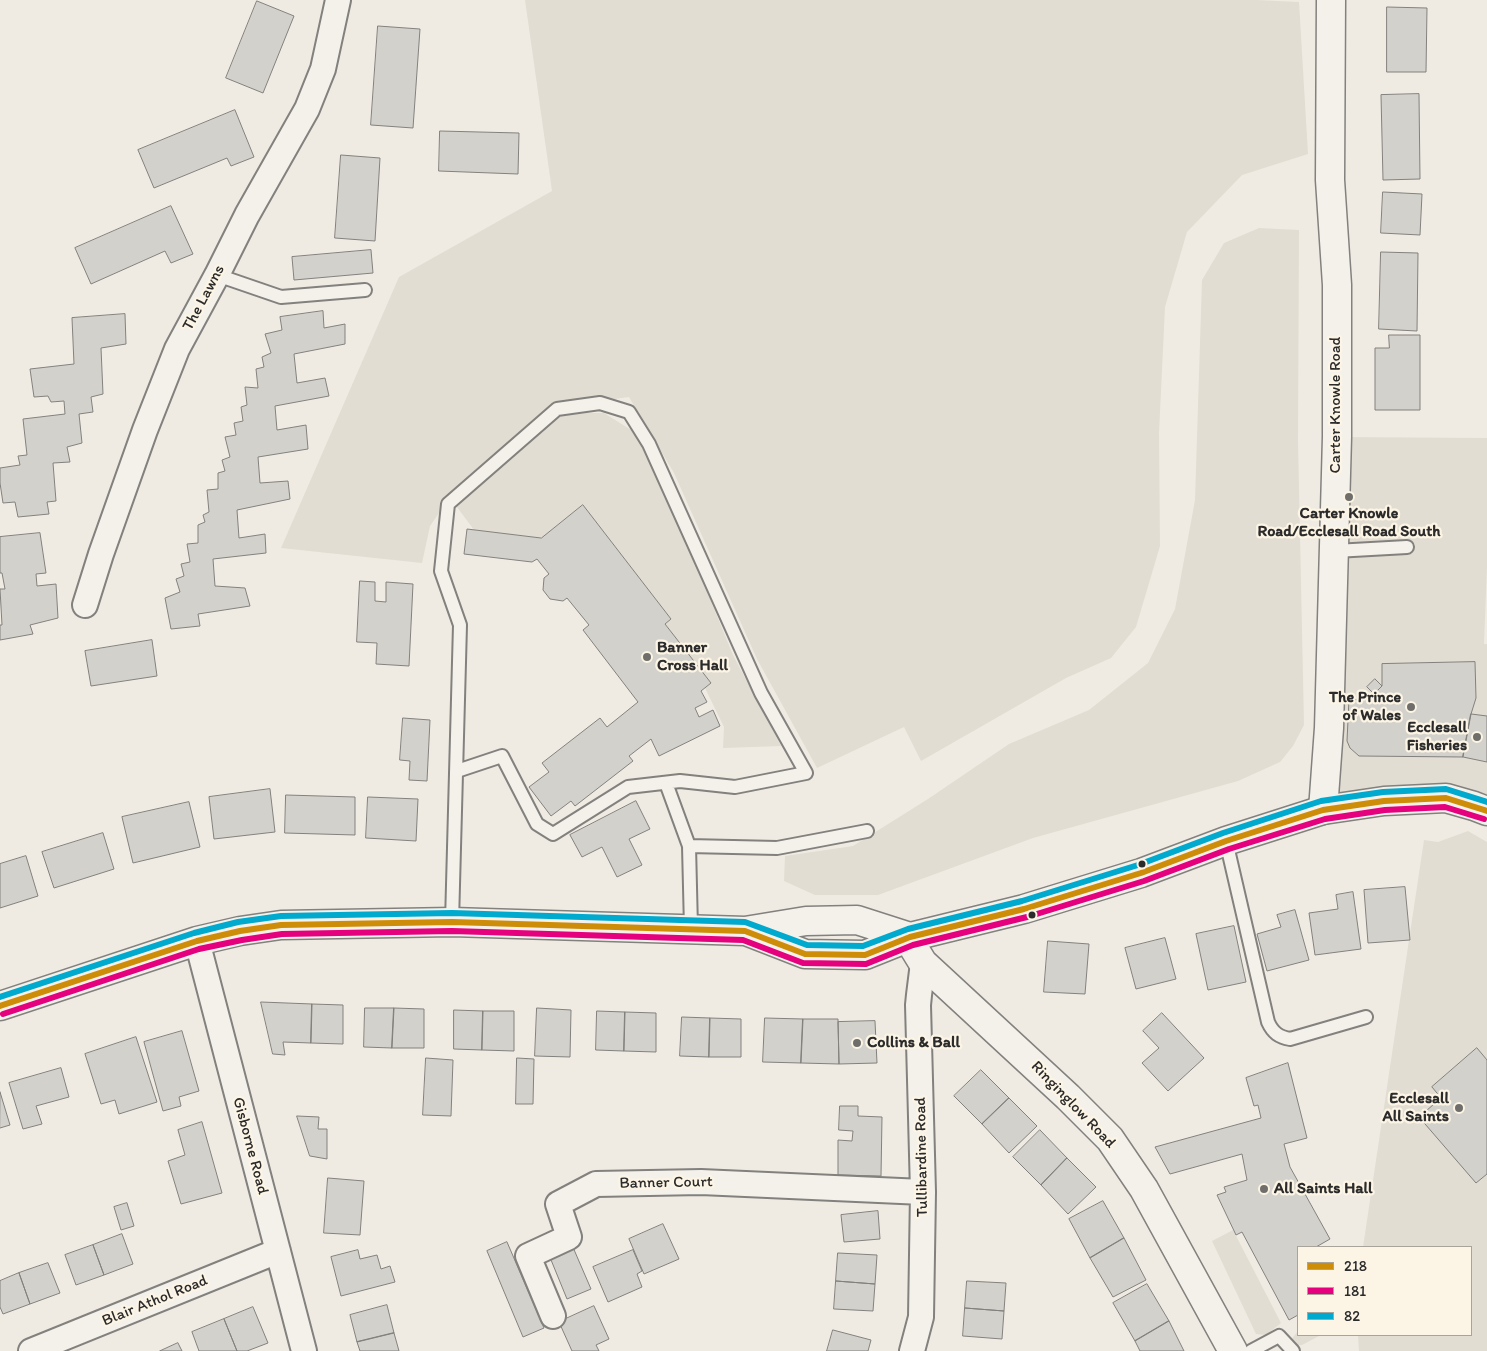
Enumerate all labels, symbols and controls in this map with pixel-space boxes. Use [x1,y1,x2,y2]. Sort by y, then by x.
street label: The Lawns [179,262,229,334]
street label: Carter Knowle Road [1326,337,1346,473]
marker: Carter Knowle Road/Ecclesall Road South [1343,491,1355,503]
place label: Carter Knowle Road/Ecclesall Road South [1258,504,1440,542]
place label: Banner Cross Hall [657,638,728,676]
marker: Banner Cross Hall [641,651,653,663]
place label: The Prince of Wales [1329,688,1401,726]
marker: The Prince of Wales [1405,701,1417,713]
place label: Ecclesall Fisheries [1407,718,1467,756]
marker: Ecclesall Fisheries [1471,731,1483,743]
unlabelled marker [1137,859,1147,869]
unlabelled marker [1027,910,1037,920]
place label: Collins & Ball [867,1033,960,1053]
marker: Collins & Ball [851,1037,863,1049]
street label: Ringinglow Road [1027,1057,1119,1153]
place label: Ecclesall All Saints [1382,1089,1449,1127]
street label: Gisborne Road [228,1095,272,1197]
street label: Tullibardine Road [911,1097,933,1217]
marker: Ecclesall All Saints [1453,1102,1465,1114]
street label: Banner Court [619,1173,713,1193]
place label: All Saints Hall [1274,1179,1373,1199]
marker: All Saints Hall [1258,1183,1270,1195]
legend [1297,1246,1472,1336]
text: 218 [1344,1257,1367,1275]
street label: Blair Athol Road [99,1271,211,1331]
text: 181 [1344,1282,1366,1300]
text: 82 [1344,1307,1360,1325]

